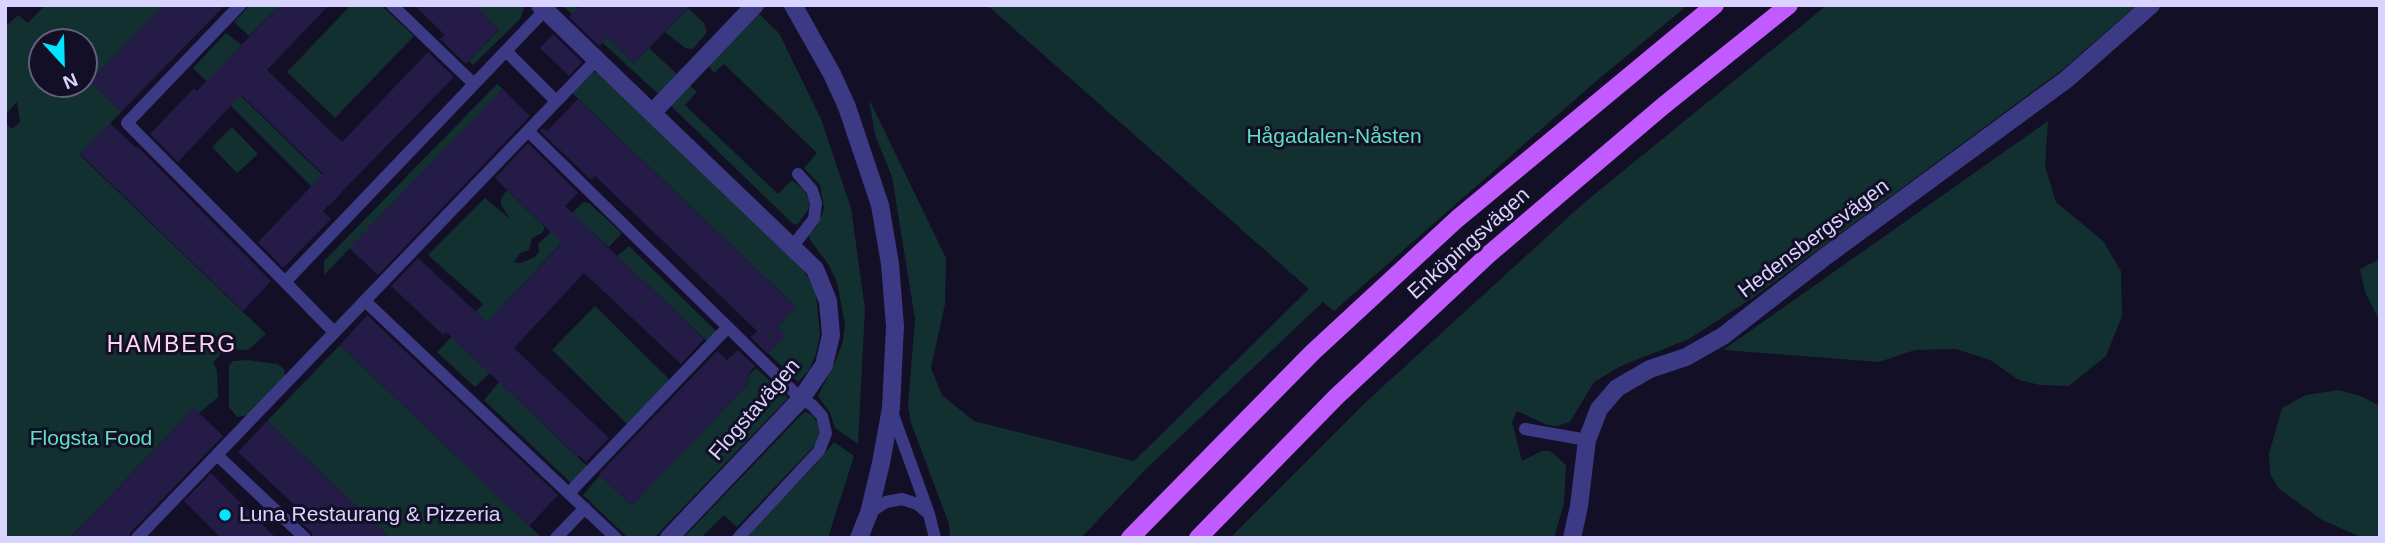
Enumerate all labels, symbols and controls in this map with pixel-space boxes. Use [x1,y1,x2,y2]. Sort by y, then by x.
north arrow [28,28,98,98]
text: N [60,69,81,93]
park label: Hågadalen-Nåsten [1246,124,1422,150]
street label: Hedensbergsvägen [1734,174,1894,304]
street label: Enköpingsvägen [1403,183,1535,305]
district label: HAMBERG [108,332,236,360]
street label: Flogstavägen [704,354,806,466]
park label: Flogsta Food [30,426,152,452]
place label: Luna Restaurang & Pizzeria [239,502,500,528]
marker: Luna Restaurang & Pizzeria [217,507,233,523]

